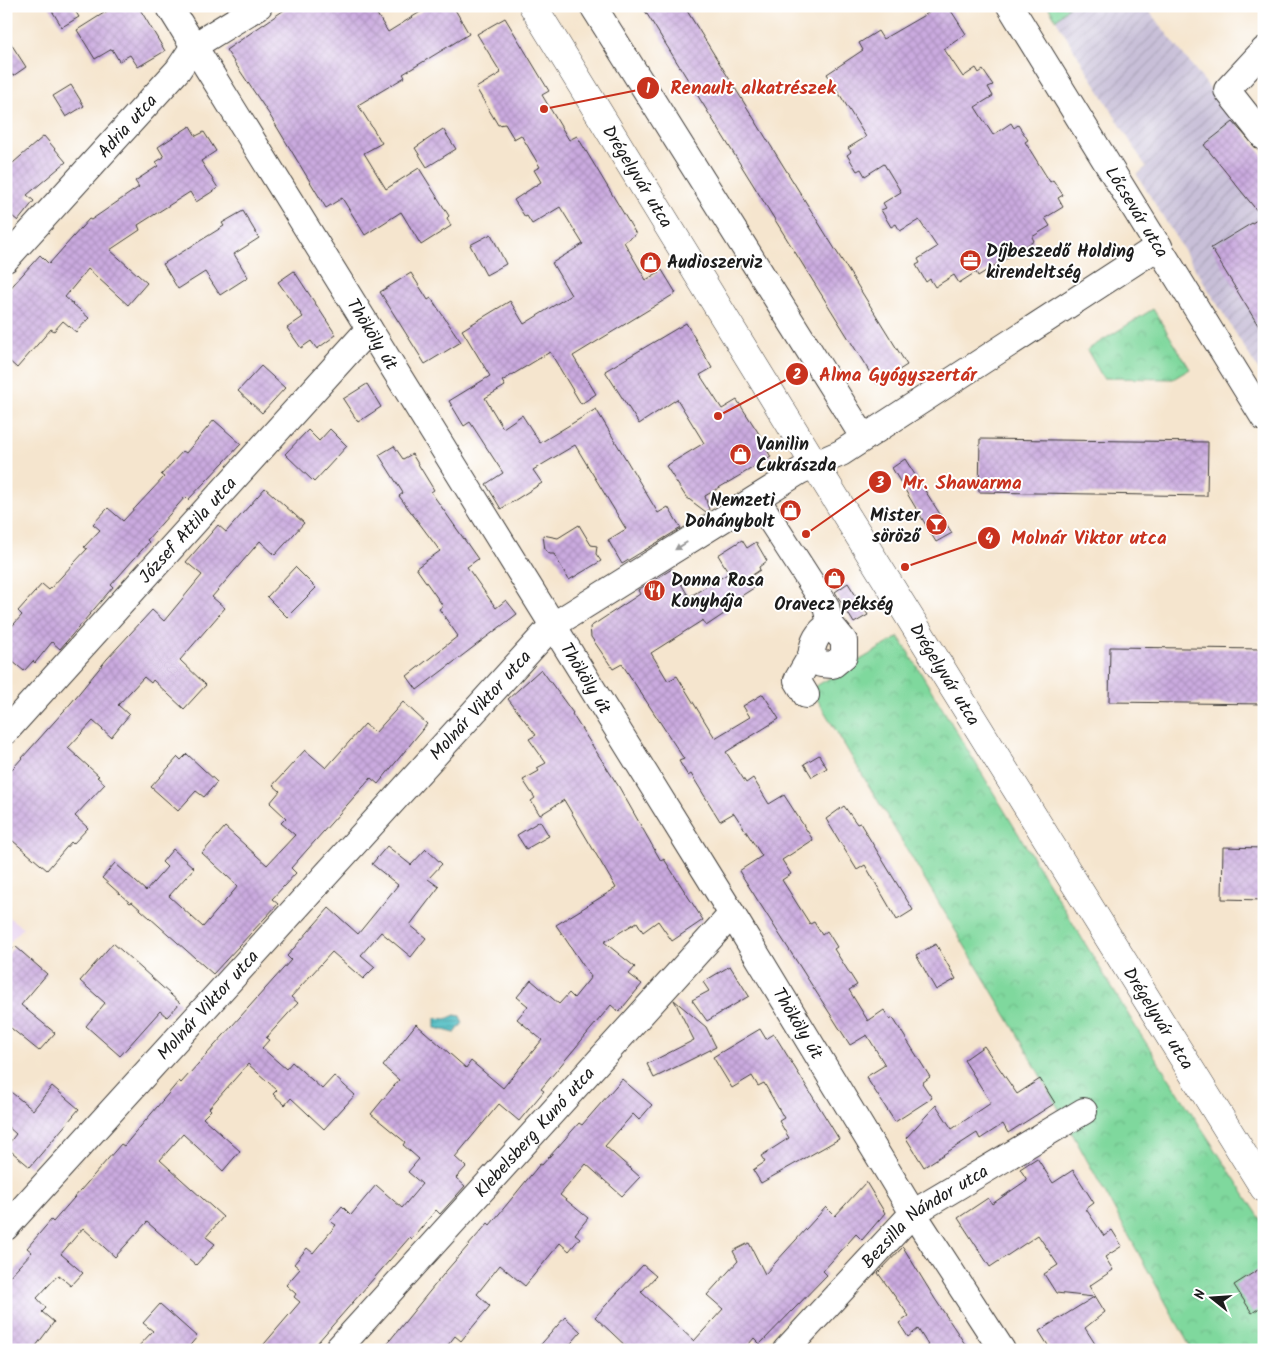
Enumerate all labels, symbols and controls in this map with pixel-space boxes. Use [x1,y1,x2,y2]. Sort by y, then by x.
callout: Renault alkatrészek [635,71,846,105]
text: Renault alkatrészek [670,74,836,104]
text: 1 [646,77,651,101]
street label: Adria utca [91,88,165,165]
street label: Drégelyvár utca [594,120,679,234]
street label: Lőcsevár utca [1096,161,1175,264]
place label: Díjbeszedő Holding kirendeltség [986,238,1135,288]
place label: Audioszerviz [667,249,763,278]
office icon: Díjbeszedő Holding kirendeltség [958,249,982,273]
shop icon: Audioszerviz [639,250,663,274]
street label: Thököly út [338,293,405,377]
callout: Alma Gyógyszertár [784,357,987,391]
text: Alma Gyógyszertár [819,361,978,391]
text: 2 [793,363,802,387]
place label: Vanilin Cukrászda [756,431,837,481]
shop icon: Vanilin Cukrászda [728,442,752,466]
callout: Mr. Shawarma [868,465,1032,499]
text: Mr. Shawarma [902,469,1022,499]
street label: József Attila utca [133,471,245,591]
text: 3 [875,471,884,495]
place label: Nemzeti Dohánybolt [685,487,776,537]
shop icon: Nemzeti Dohánybolt [779,498,803,522]
place label: Mister söröző [870,502,922,552]
bar icon: Mister söröző [924,513,948,537]
callout: Molnár Viktor utca [977,521,1177,555]
text: Molnár Viktor utca [1011,524,1167,554]
text: 4 [985,527,993,551]
one-way arrow [675,541,688,550]
place label: Donna Rosa Konyhája [671,567,764,617]
shop icon: Oravecz pékség [822,567,846,591]
restaurant icon: Donna Rosa Konyhája [643,578,667,602]
place label: Oravecz pékség [774,591,894,620]
street label: Drégelyvár utca [901,618,987,732]
street label: Thököly út [551,638,618,721]
street label: Molnár Viktor utca [423,644,539,768]
street label: Molnár Viktor utca [151,944,267,1068]
street label: Drégelyvár utca [1114,962,1200,1076]
street label: Thököly út [764,982,830,1066]
street label: Klebelsberg Kunó utca [468,1061,603,1205]
street label: Bezsilla Nándor utca [855,1158,995,1276]
north arrow [1188,1274,1238,1324]
text: N [1189,1287,1212,1302]

